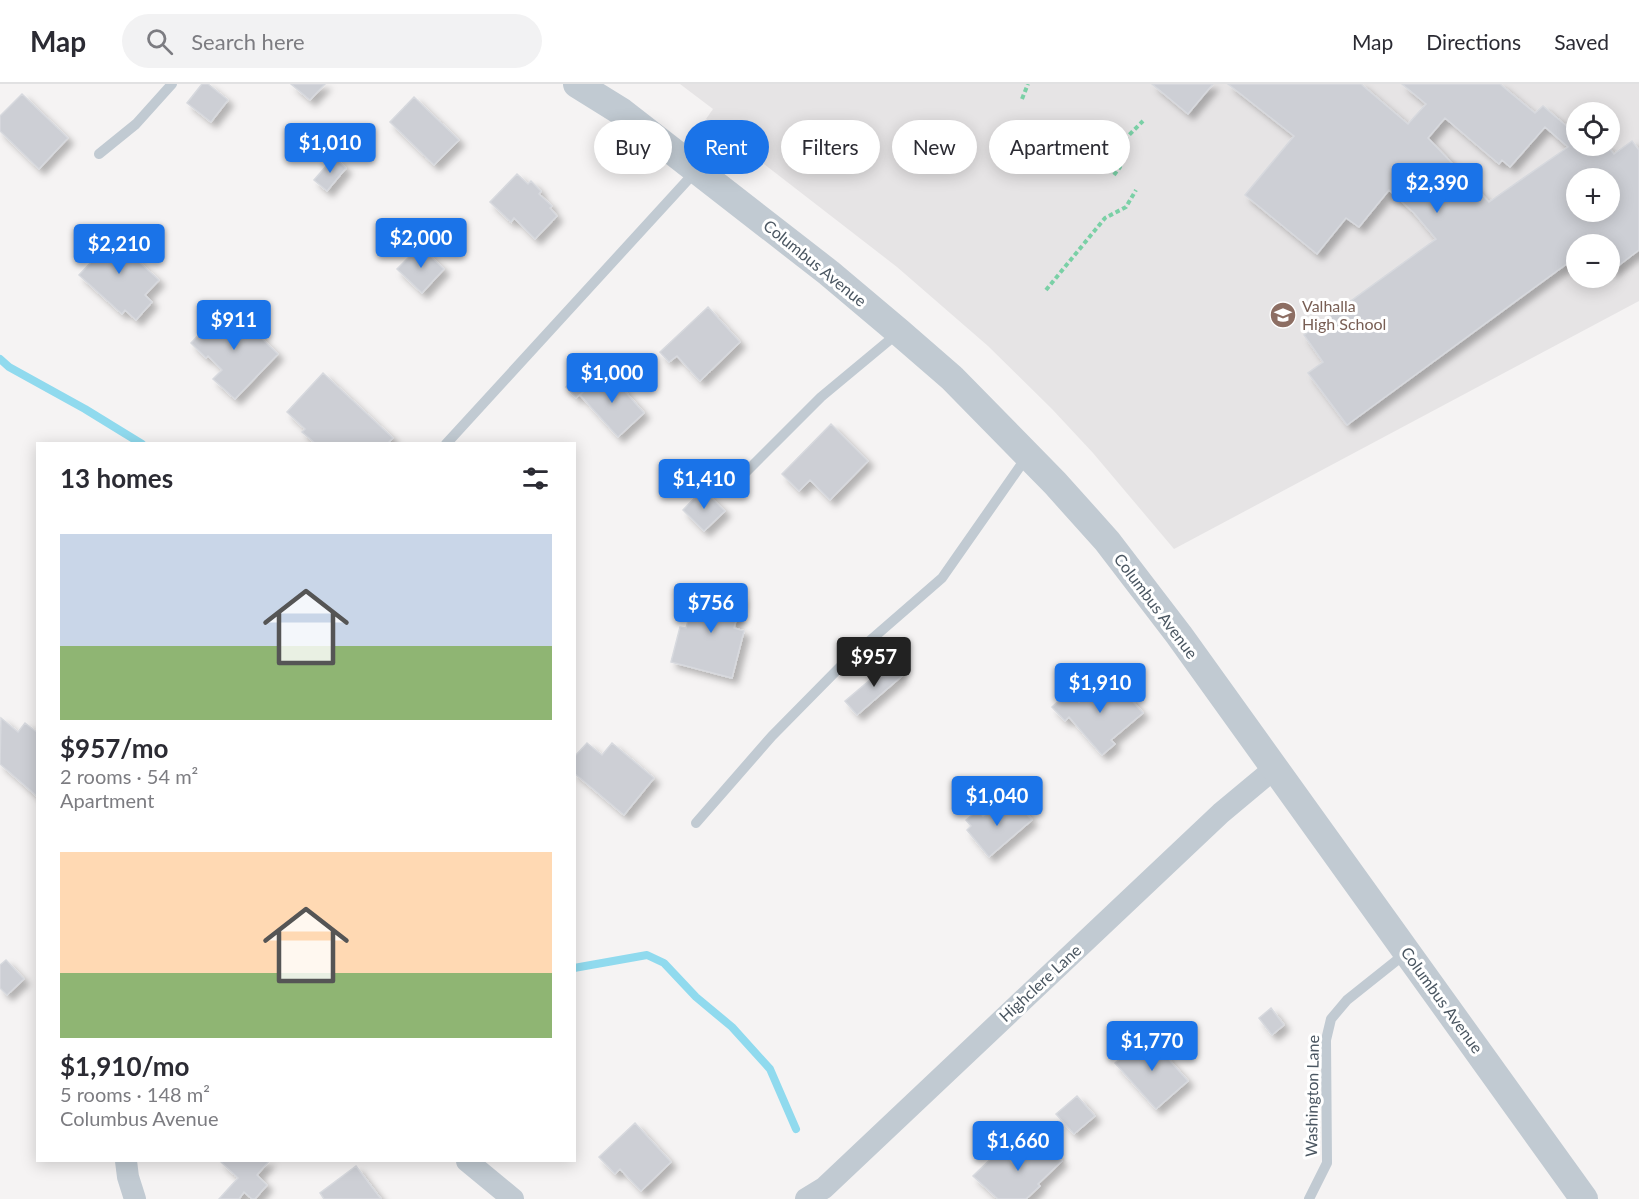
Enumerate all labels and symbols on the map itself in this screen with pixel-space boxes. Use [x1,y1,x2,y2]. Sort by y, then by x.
pin: $1,010 [281,123,379,174]
pin: $2,390 [1388,163,1486,214]
street label: Columbus Avenue [760,215,871,310]
pin: $2,000 [372,218,470,269]
pin: $2,210 [70,224,168,275]
place label: Valhalla High School [1302,296,1386,333]
pin: $911 [198,300,270,351]
school or university icon: Valhalla High School [1268,300,1298,330]
pin: $1,000 [563,353,661,404]
pin: $1,410 [655,459,753,510]
street label: Columbus Avenue [1111,549,1202,662]
pin: $756 [675,583,747,634]
pin: $957 [838,637,910,688]
pin: $1,910 [1051,663,1149,714]
pin: $1,040 [948,776,1046,827]
street label: Highclere Lane [995,940,1084,1025]
street label: Columbus Avenue [1397,943,1487,1057]
pin: $1,770 [1103,1021,1201,1072]
street label: Washington Lane [1301,1035,1322,1157]
pin: $1,660 [969,1121,1067,1172]

